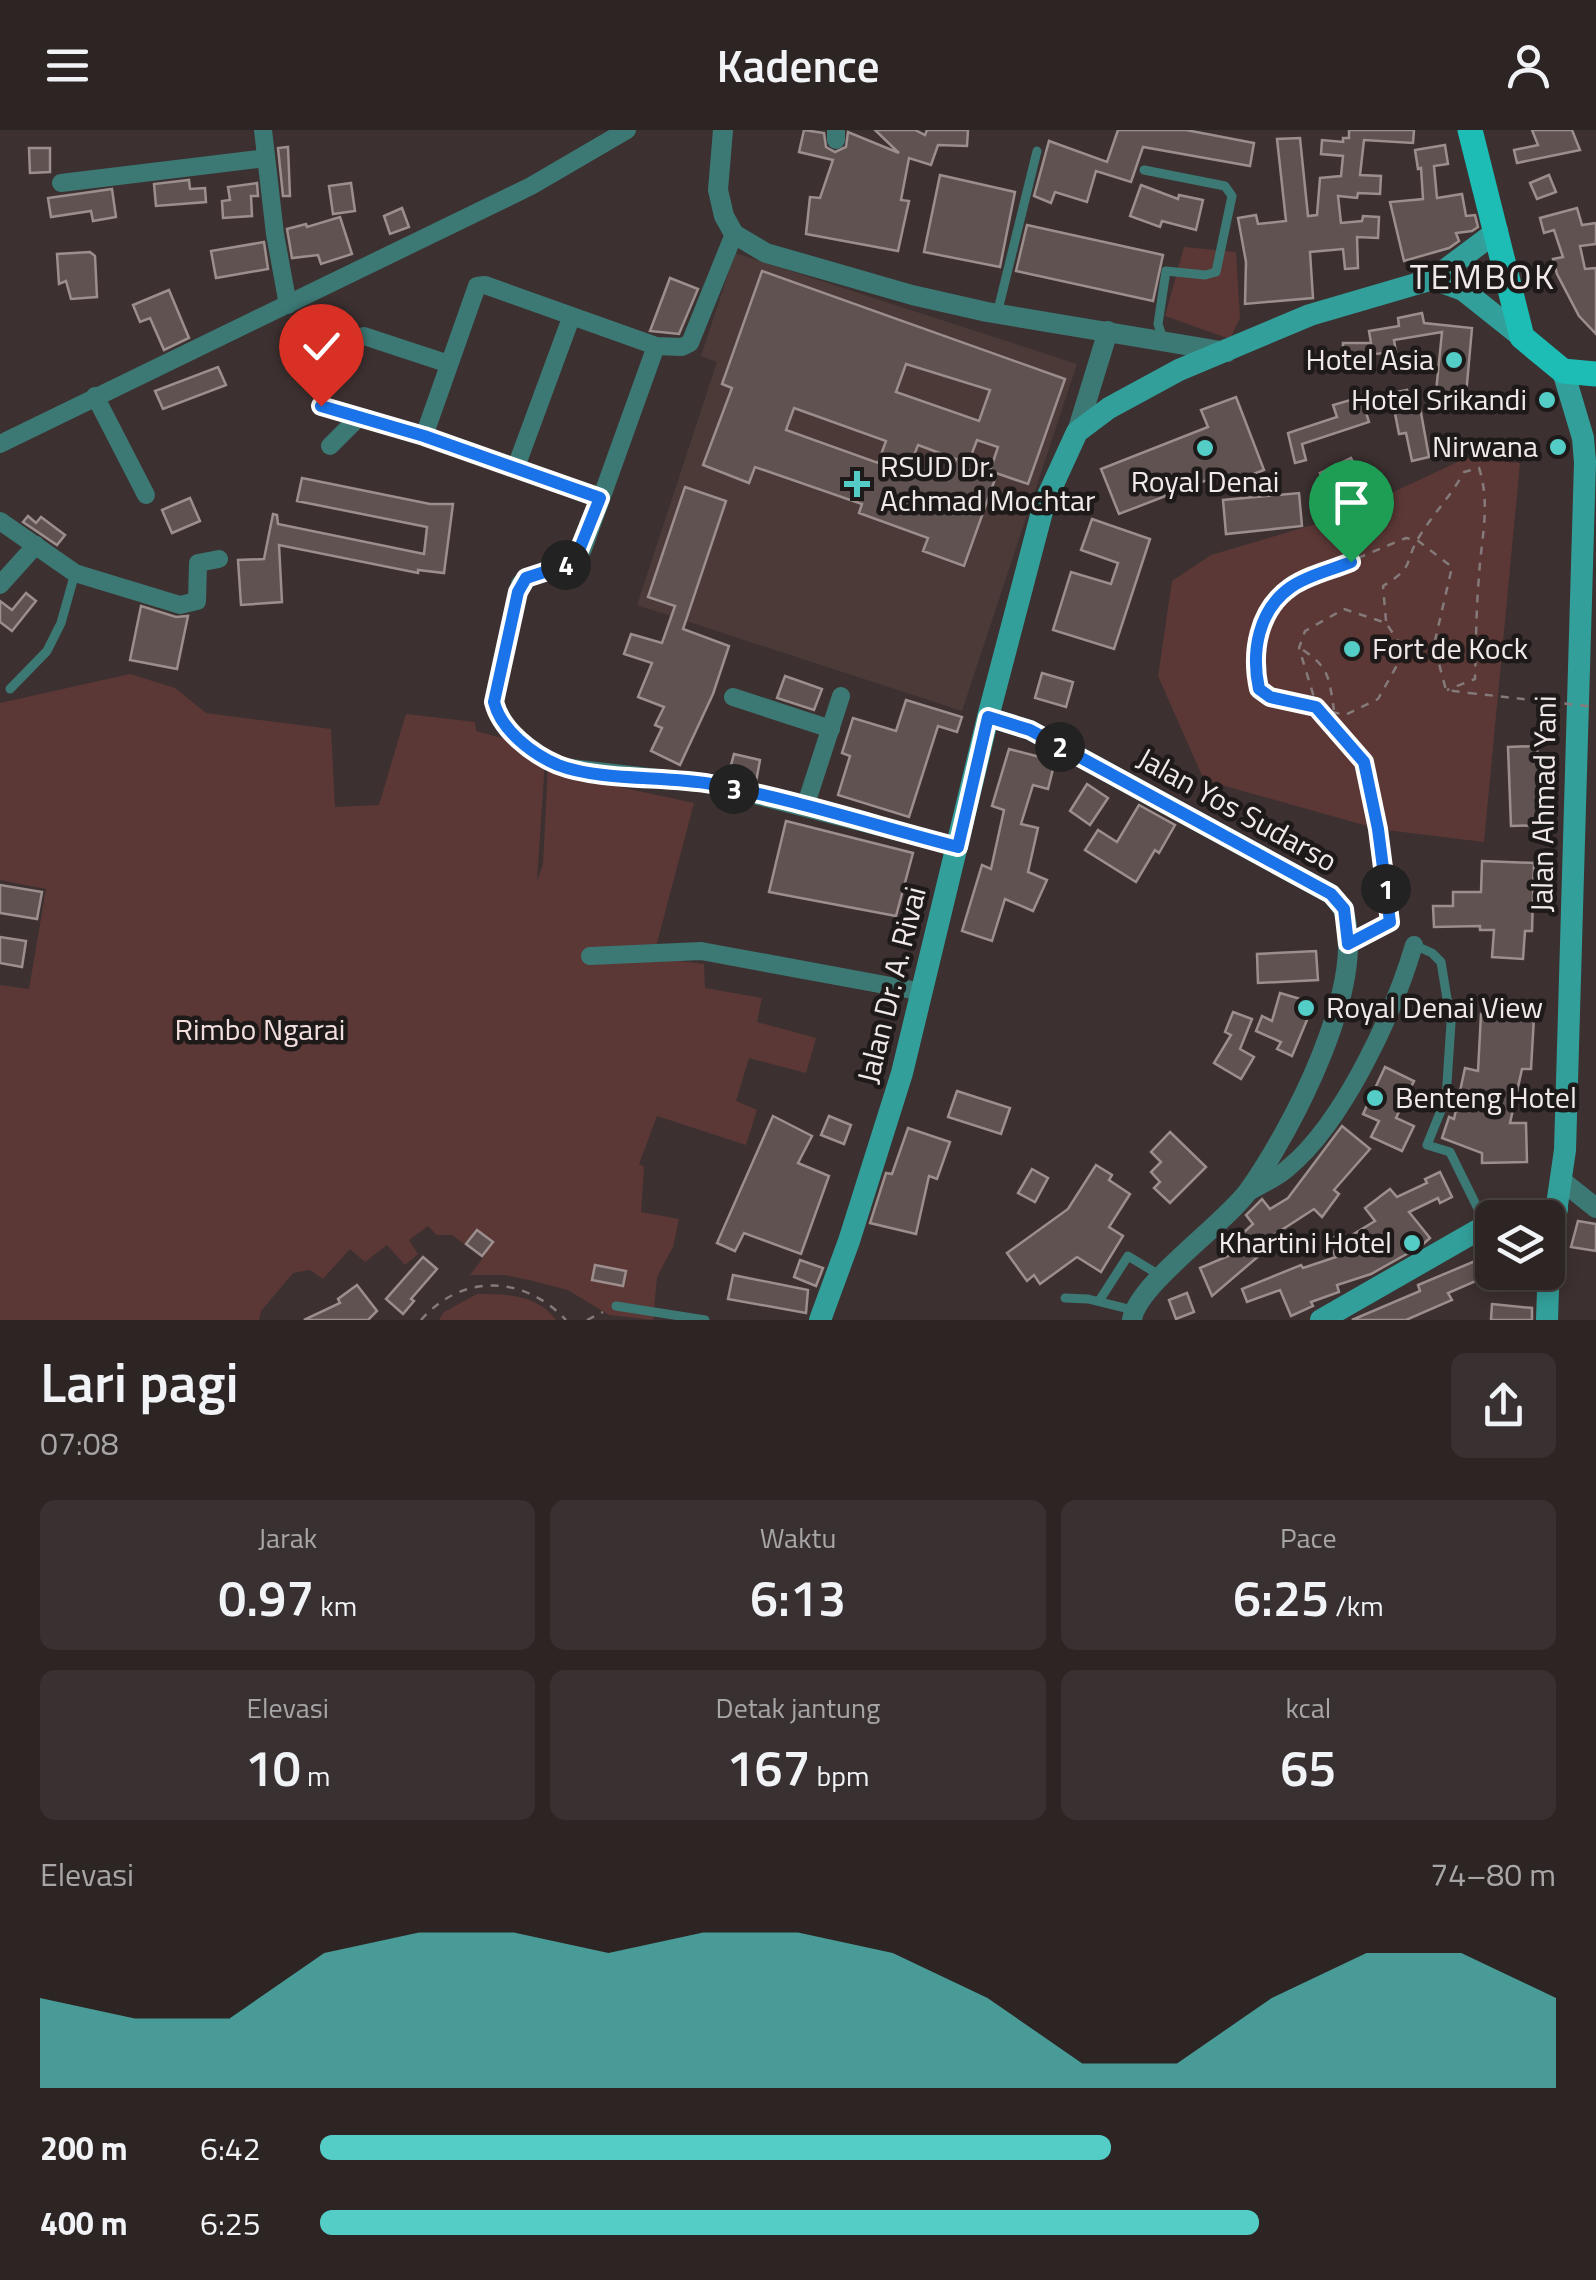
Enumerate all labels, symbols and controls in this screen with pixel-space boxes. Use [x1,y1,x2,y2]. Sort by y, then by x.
text: Kadence [716,31,880,99]
icon: menu [40,38,95,93]
icon: person [1501,38,1556,93]
district label: TEMBOK [1410,249,1556,303]
pin [279,304,364,407]
icon: check [294,319,349,374]
place label: Hotel Asia [1306,336,1434,382]
marker: Hotel Asia [1443,349,1465,371]
place label: Hotel Srikandi [1351,376,1527,422]
marker: Hotel Srikandi [1536,389,1558,411]
place label: Nirwana [1432,423,1538,469]
marker: Nirwana [1547,436,1569,458]
marker: Royal Denai [1194,437,1216,459]
place label: RSUD Dr. Achmad Mochtar [880,443,1095,523]
place label: Royal Denai [1131,458,1279,504]
pin [1309,460,1394,563]
marker: RSUD Dr. Achmad Mochtar [844,471,870,497]
icon: arrive [1324,475,1379,530]
pin: 4 [541,540,591,590]
text: 4 [558,543,574,586]
place label: Fort de Kock [1372,625,1528,671]
marker: Fort de Kock [1341,638,1363,660]
street label: Jalan Ahmad Yani [1518,695,1568,913]
pin: 2 [1035,722,1085,772]
text: 2 [1052,725,1068,768]
street label: Jalan Yos Sudarso [1129,735,1346,883]
pin: 3 [709,764,759,814]
text: 3 [726,767,742,810]
pin: 1 [1361,864,1411,914]
text: 1 [1378,867,1394,910]
street label: Jalan Dr. A. Rivai [844,882,938,1088]
place label: Royal Denai View [1326,984,1543,1030]
marker: Royal Denai View [1295,997,1317,1019]
park label: Rimbo Ngarai [175,1006,345,1052]
place label: Benteng Hotel [1395,1074,1577,1120]
marker: Benteng Hotel [1364,1087,1386,1109]
map controls [1475,1200,1565,1290]
button: layers [1475,1200,1565,1290]
place label: Khartini Hotel [1219,1219,1392,1265]
marker: Khartini Hotel [1401,1232,1423,1254]
text: Lari pagi [40,1340,239,1423]
button: share [1451,1353,1556,1458]
text: 07:08 [40,1419,119,1467]
text: Jarak [258,1516,317,1559]
text: Waktu [760,1516,836,1559]
text: Pace [1280,1516,1337,1559]
text: 0.97 [218,1559,314,1635]
text: 6:13 [750,1559,846,1635]
text: 6:25 [1233,1559,1329,1635]
text: km [314,1584,357,1627]
text: /km [1329,1584,1384,1627]
text: Elevasi [247,1686,329,1729]
text: Detak jantung [716,1686,880,1729]
text: kcal [1285,1686,1331,1729]
text: 10 [245,1729,301,1805]
text: 167 [726,1729,810,1805]
text: 65 [1280,1729,1336,1805]
text: m [301,1754,330,1797]
text: bpm [810,1754,870,1797]
text: Elevasi [40,1850,134,1898]
text: 74–80 m [1430,1850,1556,1898]
text: 200 m [40,2124,128,2172]
text: 6:42 [200,2124,261,2172]
text: 400 m [40,2199,128,2247]
text: 6:25 [200,2199,261,2247]

